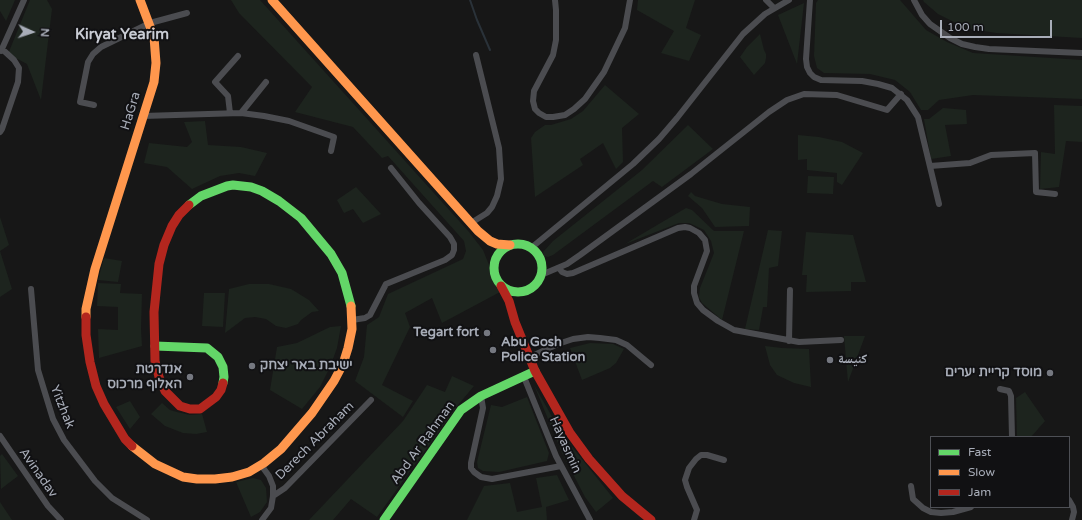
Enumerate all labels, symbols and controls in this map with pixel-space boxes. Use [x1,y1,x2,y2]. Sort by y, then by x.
north arrow [12,12,52,52]
scale bar [942,12,1054,38]
text: 100 m [947,20,984,34]
district label: Kiryat Yearim [75,26,169,44]
text: N [38,28,51,37]
street label: HaGra [118,90,144,132]
place label: Tegart fort [413,325,479,341]
marker: Tegart fort [482,328,492,338]
place label: Abu Gosh Police Station [501,335,585,366]
marker: Abu Gosh Police Station [488,345,498,355]
place label: كنيسة [838,352,867,368]
marker: كنيسة [825,355,835,365]
place label: ישיבת באר יצחק [260,358,353,374]
marker: ישיבת באר יצחק [247,361,257,371]
place label: אנדרטת האלוף מרכוס [107,362,182,393]
place label: מוסד קריית יערים [945,365,1042,381]
marker: מוסד קריית יערים [1045,368,1055,378]
marker: אנדרטת האלוף מרכוס [185,372,195,382]
street label: Yitzhak [46,383,78,431]
street label: Abd Ar Rahman [388,398,458,488]
street label: Derech Abraham [273,399,357,483]
street label: Hayasmin [546,414,584,476]
legend [930,436,1070,508]
street label: Avinadav [15,445,61,501]
text: Fast [968,445,991,459]
text: Slow [968,465,995,479]
text: Jam [968,485,991,499]

